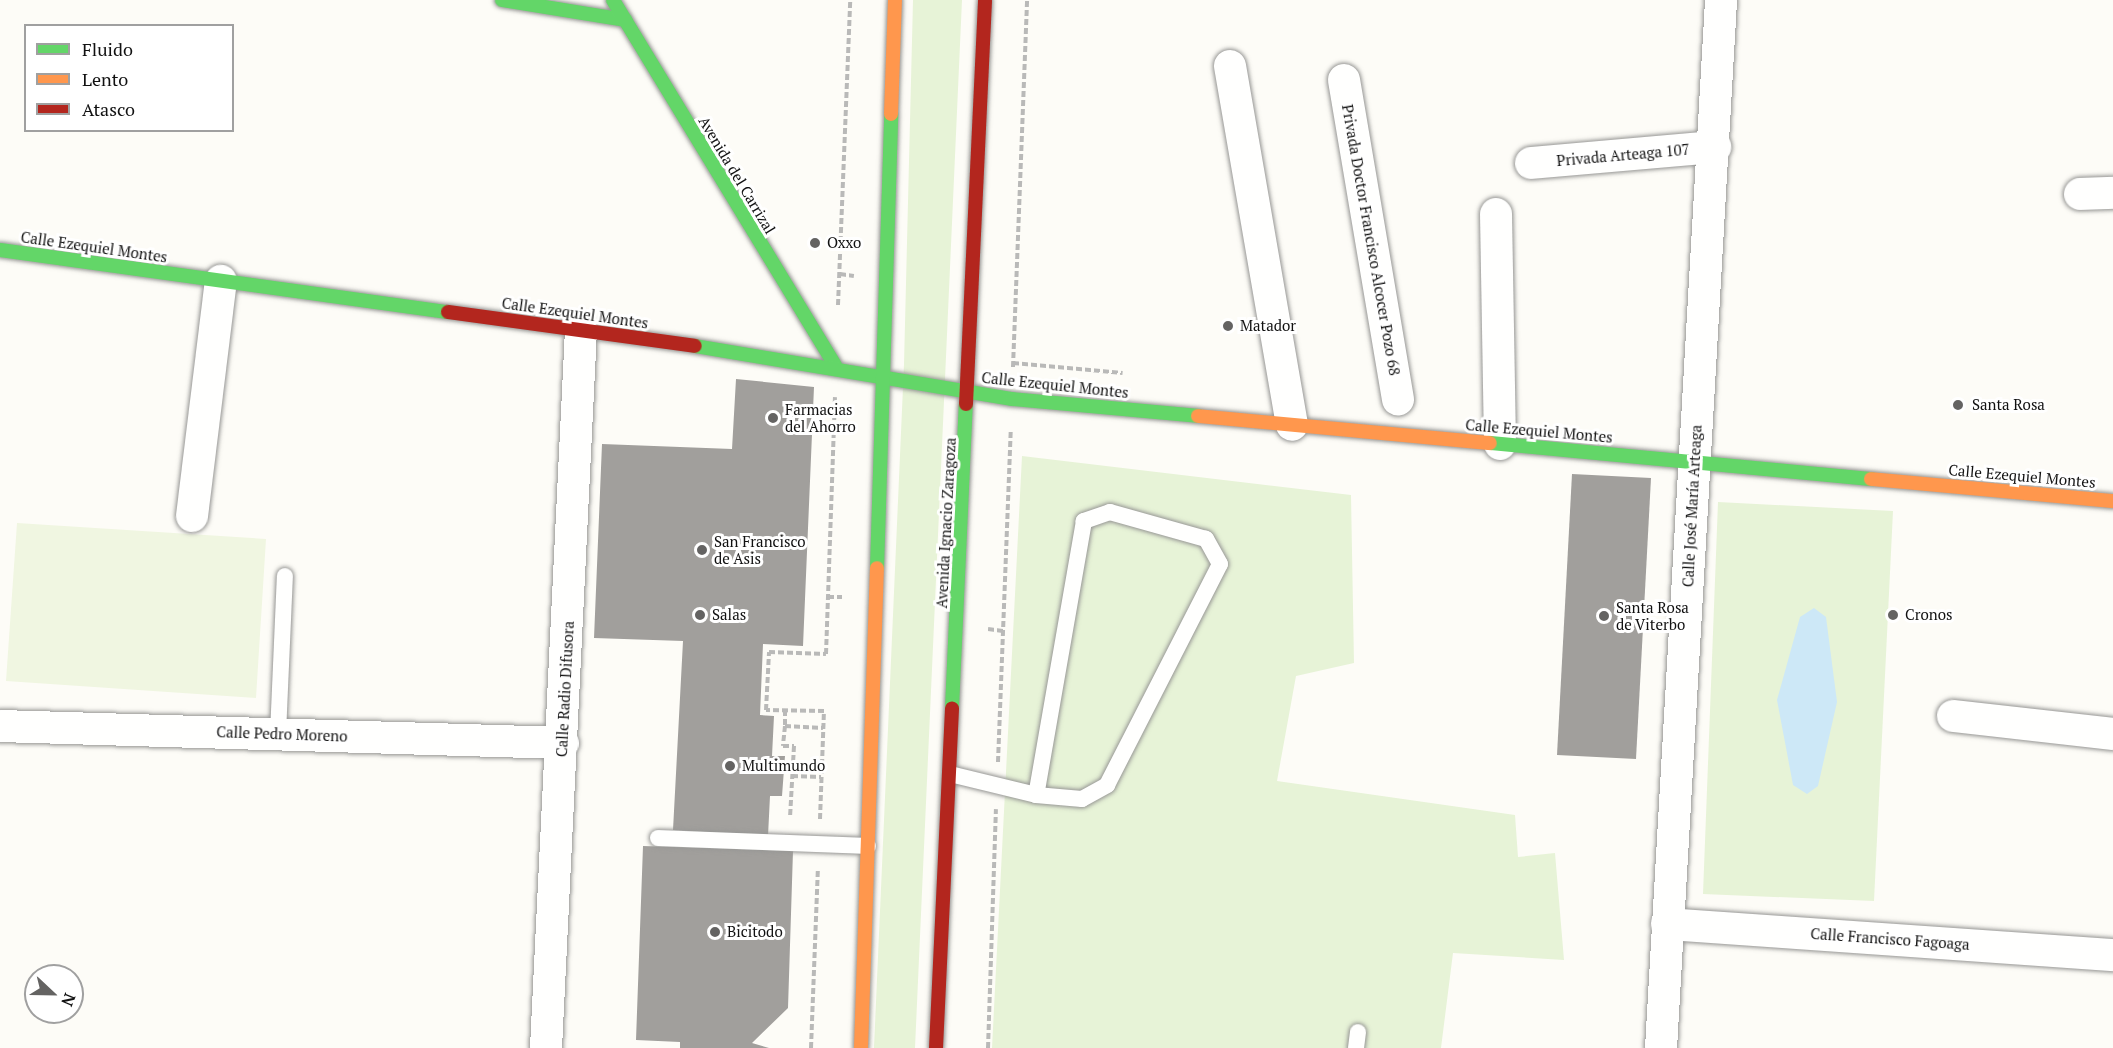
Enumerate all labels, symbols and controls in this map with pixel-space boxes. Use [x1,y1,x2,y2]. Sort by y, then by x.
legend [24,24,234,132]
text: Fluido [82,37,133,61]
text: Lento [82,67,128,91]
text: Atasco [82,97,135,121]
street label: Privada Doctor Francisco Alcocer Pozo 68 [1338,103,1404,377]
street label: Avenida del Carrizal [695,113,779,237]
street label: Privada Arteaga 107 [1556,140,1690,170]
street label: Calle Ezequiel Montes [20,228,168,266]
place label: Oxxo [827,234,861,252]
marker: Oxxo [808,236,822,250]
street label: Calle Ezequiel Montes [501,294,649,332]
place label: Matador [1240,317,1296,335]
marker: Matador [1221,319,1235,333]
street label: Calle Ezequiel Montes [981,368,1129,402]
marker: Santa Rosa [1949,396,1967,414]
place label: Santa Rosa [1972,396,2045,414]
place label: Farmacias del Ahorro [785,400,856,435]
marker: Farmacias del Ahorro [766,411,780,425]
street label: Calle Ezequiel Montes [1465,416,1613,446]
street label: Calle José María Arteaga [1679,424,1705,588]
street label: Avenida Ignacio Zaragoza [933,437,959,609]
street label: Calle Ezequiel Montes [1948,461,2096,491]
place label: San Francisco de Asis [714,532,806,567]
marker: San Francisco de Asis [695,543,709,557]
place label: Santa Rosa de Viterbo [1616,598,1689,633]
place label: Salas [712,606,746,624]
place label: Cronos [1905,606,1952,624]
marker: Salas [693,608,707,622]
marker: Cronos [1886,608,1900,622]
marker: Santa Rosa de Viterbo [1597,609,1611,623]
street label: Calle Radio Difusora [552,620,578,758]
street label: Calle Pedro Moreno [216,723,348,745]
place label: Multimundo [742,757,825,775]
marker: Multimundo [723,759,737,773]
place label: Bicitodo [727,923,783,941]
street label: Calle Francisco Fagoaga [1810,924,1970,954]
marker: Bicitodo [708,925,722,939]
north arrow [24,964,84,1024]
text: N [56,990,81,1010]

